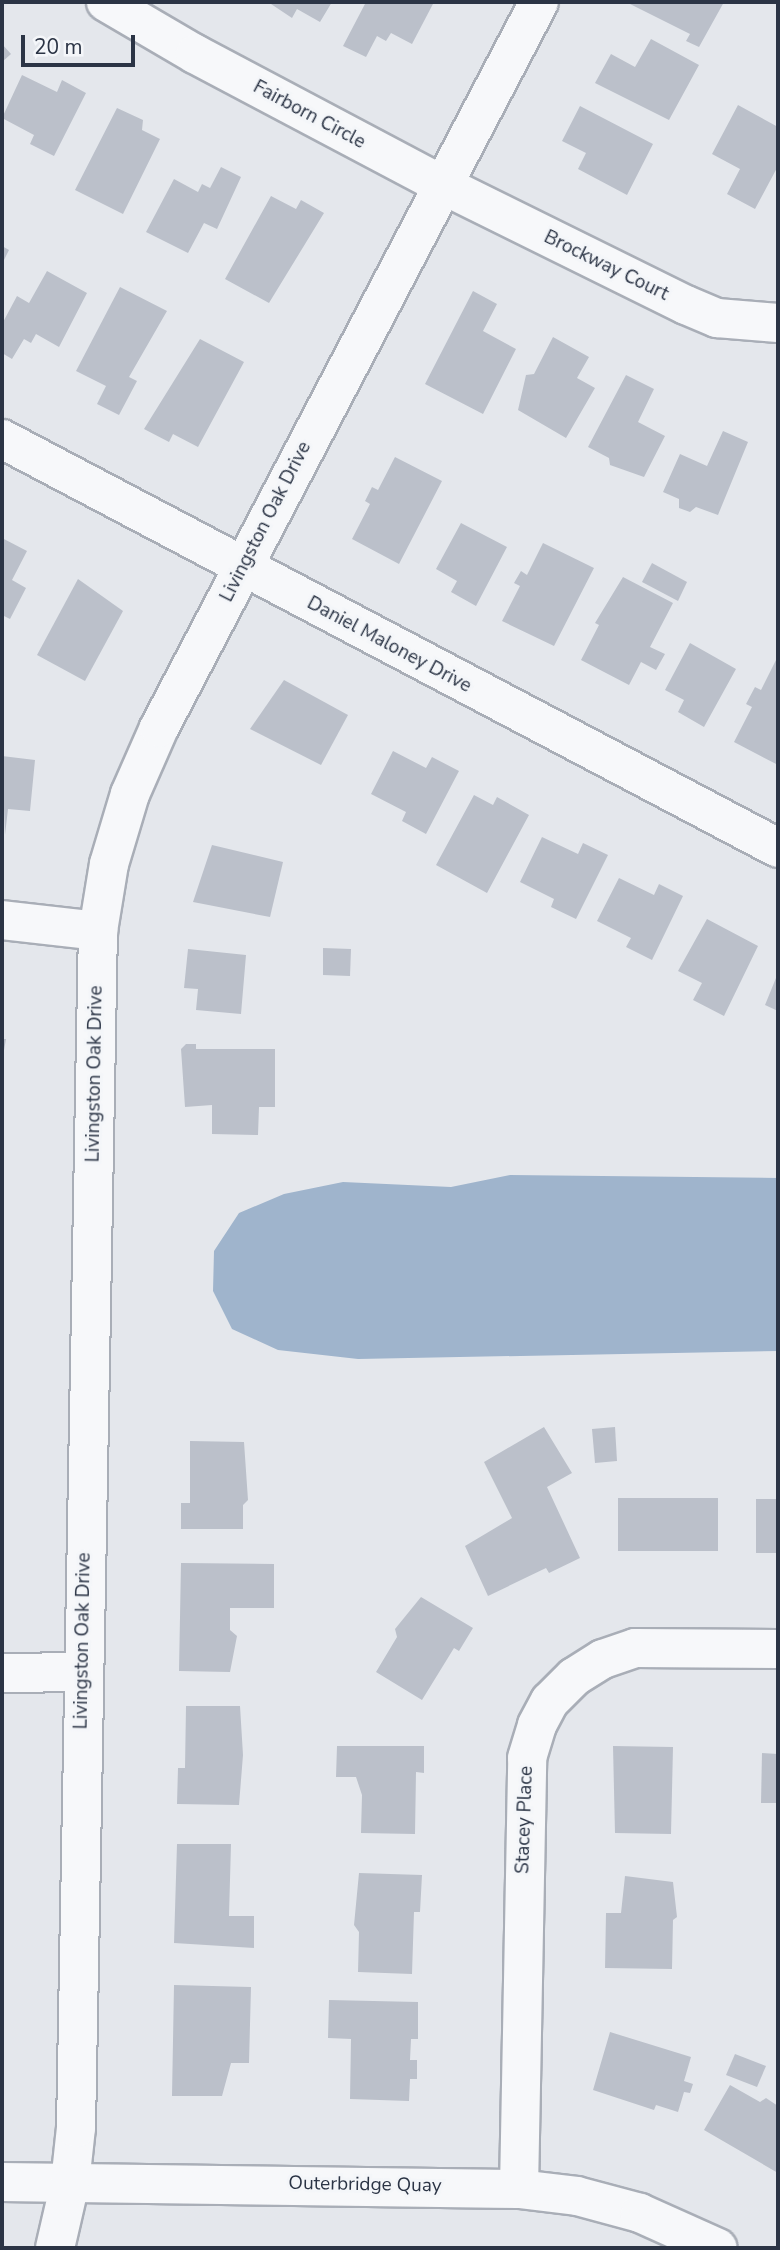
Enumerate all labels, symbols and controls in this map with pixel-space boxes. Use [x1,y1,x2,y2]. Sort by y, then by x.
scale bar [24,21,138,65]
text: 20 m [34,33,83,61]
street label: Fairborn Circle [249,76,369,154]
street label: Brockway Court [540,226,672,306]
street label: Livingston Oak Drive [216,438,316,606]
street label: Daniel Maloney Drive [303,592,475,698]
street label: Livingston Oak Drive [82,985,108,1163]
street label: Livingston Oak Drive [70,1552,96,1730]
street label: Stacey Place [512,1766,538,1874]
street label: Outerbridge Quay [288,2172,442,2198]

